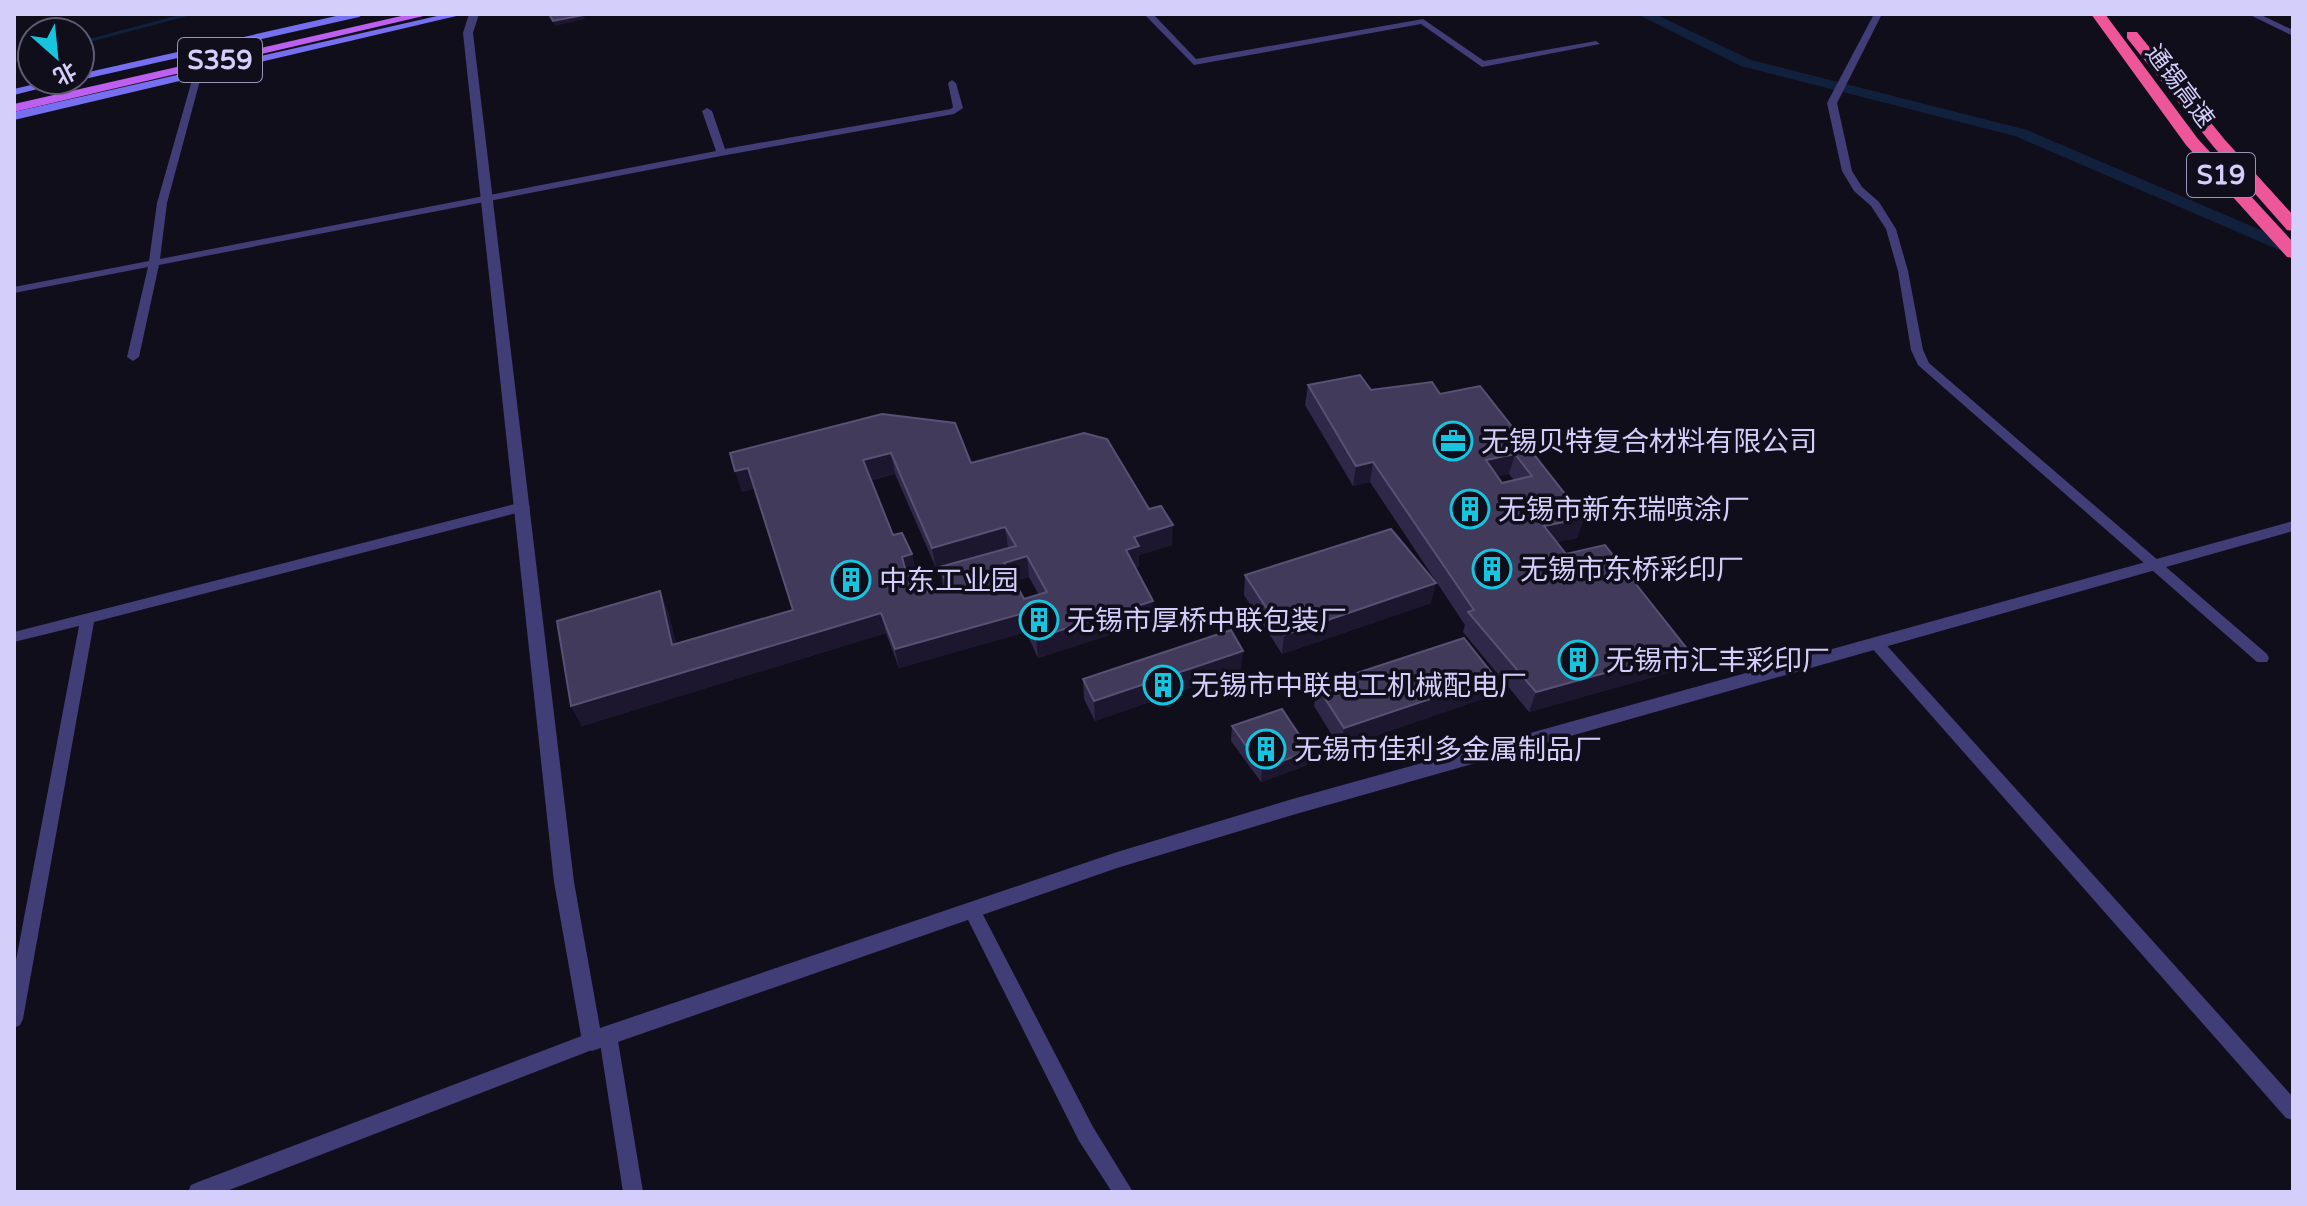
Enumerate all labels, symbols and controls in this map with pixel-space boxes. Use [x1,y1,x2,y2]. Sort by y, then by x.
north arrow [16,16,96,96]
road number: S359 [178,38,262,82]
street label: 通锡高速 [2139,39,2220,133]
text: 北 [49,56,80,90]
road number: S19 [2187,153,2255,197]
office icon: 无锡贝特复合材料有限公司 [1432,420,1474,462]
place label: 无锡贝特复合材料有限公司 [1481,425,1817,459]
building icon: 无锡市新东瑞喷涂厂 [1449,488,1491,530]
place label: 无锡市新东瑞喷涂厂 [1498,493,1750,527]
building icon: 无锡市东桥彩印厂 [1471,548,1513,590]
place label: 无锡市东桥彩印厂 [1520,553,1744,587]
building icon: 中东工业园 [830,559,872,601]
place label: 中东工业园 [879,564,1019,598]
building icon: 无锡市厚桥中联包装厂 [1018,599,1060,641]
place label: 无锡市厚桥中联包装厂 [1067,604,1347,638]
building icon: 无锡市汇丰彩印厂 [1557,639,1599,681]
place label: 无锡市汇丰彩印厂 [1606,644,1830,678]
building icon: 无锡市中联电工机械配电厂 [1142,664,1184,706]
place label: 无锡市中联电工机械配电厂 [1191,669,1527,703]
building icon: 无锡市佳利多金属制品厂 [1245,728,1287,770]
place label: 无锡市佳利多金属制品厂 [1294,733,1602,767]

